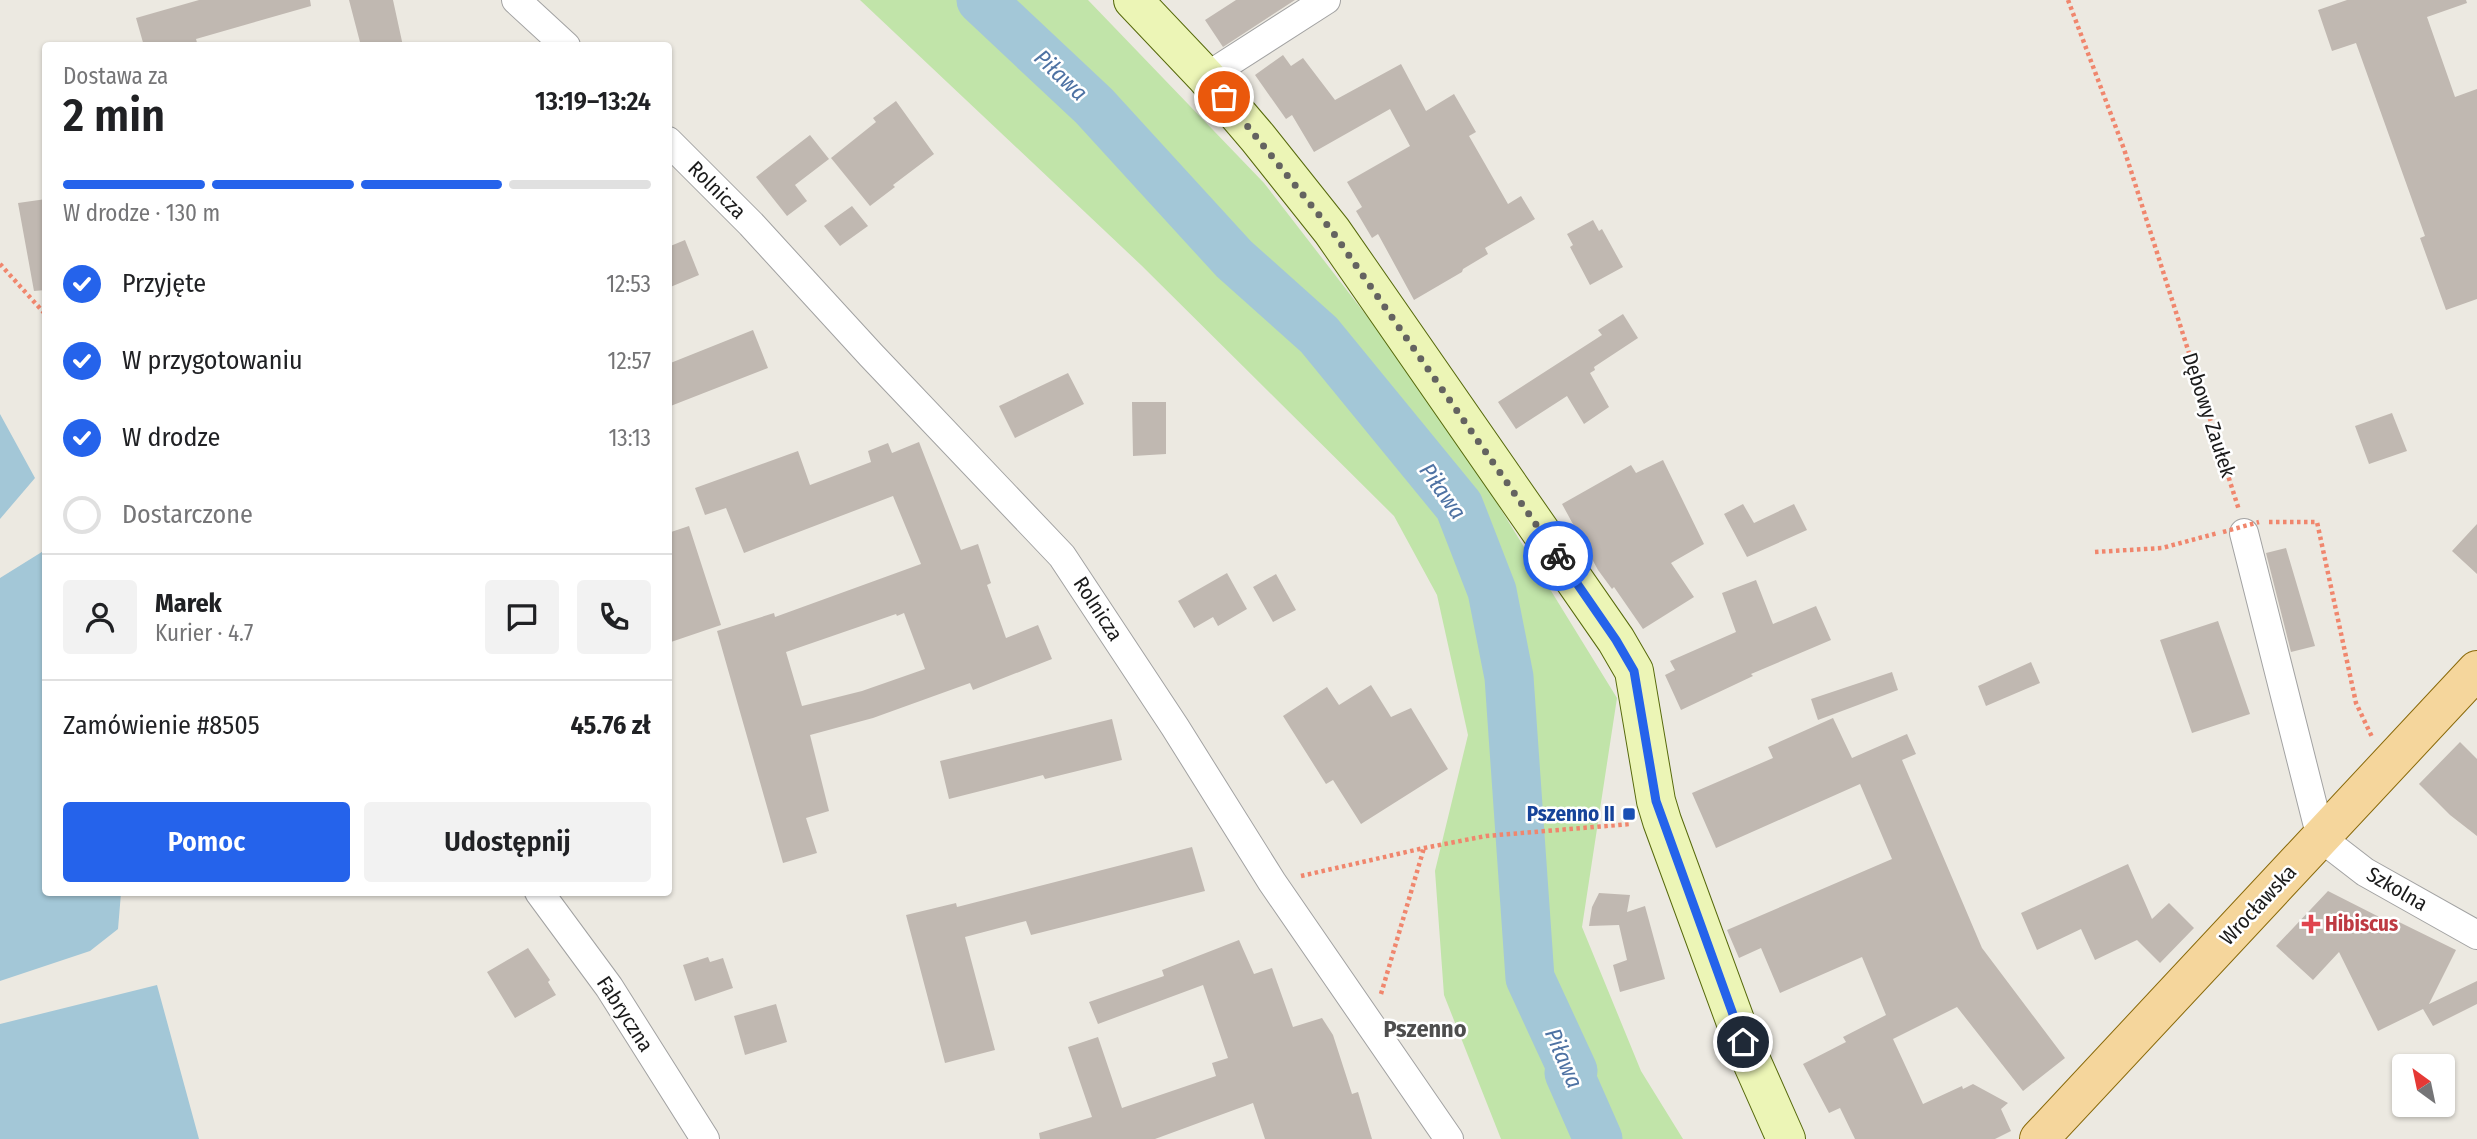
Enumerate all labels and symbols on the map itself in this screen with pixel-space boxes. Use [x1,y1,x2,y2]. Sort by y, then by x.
water label: Piława [1029,43,1093,107]
pin [1194,67,1254,127]
street label: Rolnicza [683,156,751,224]
street label: Dębowy Zaułek [2177,349,2241,481]
water label: Piława [1414,457,1472,525]
courier [1523,521,1593,591]
street label: Rolnicza [1068,572,1128,646]
place label: Pszenno II [1527,801,1615,827]
marker: Pszenno II [1621,806,1637,822]
street label: Wrocławska [2214,859,2302,951]
street label: Szkolna [2362,861,2432,917]
place label: Hibiscus [2325,911,2398,937]
marker: Hibiscus [2303,916,2319,932]
street label: Fabryczna [591,971,659,1057]
pin [1713,1012,1773,1072]
district label: Pszenno [1383,1015,1467,1043]
water label: Piława [1539,1024,1589,1092]
north arrow [2392,1054,2455,1116]

